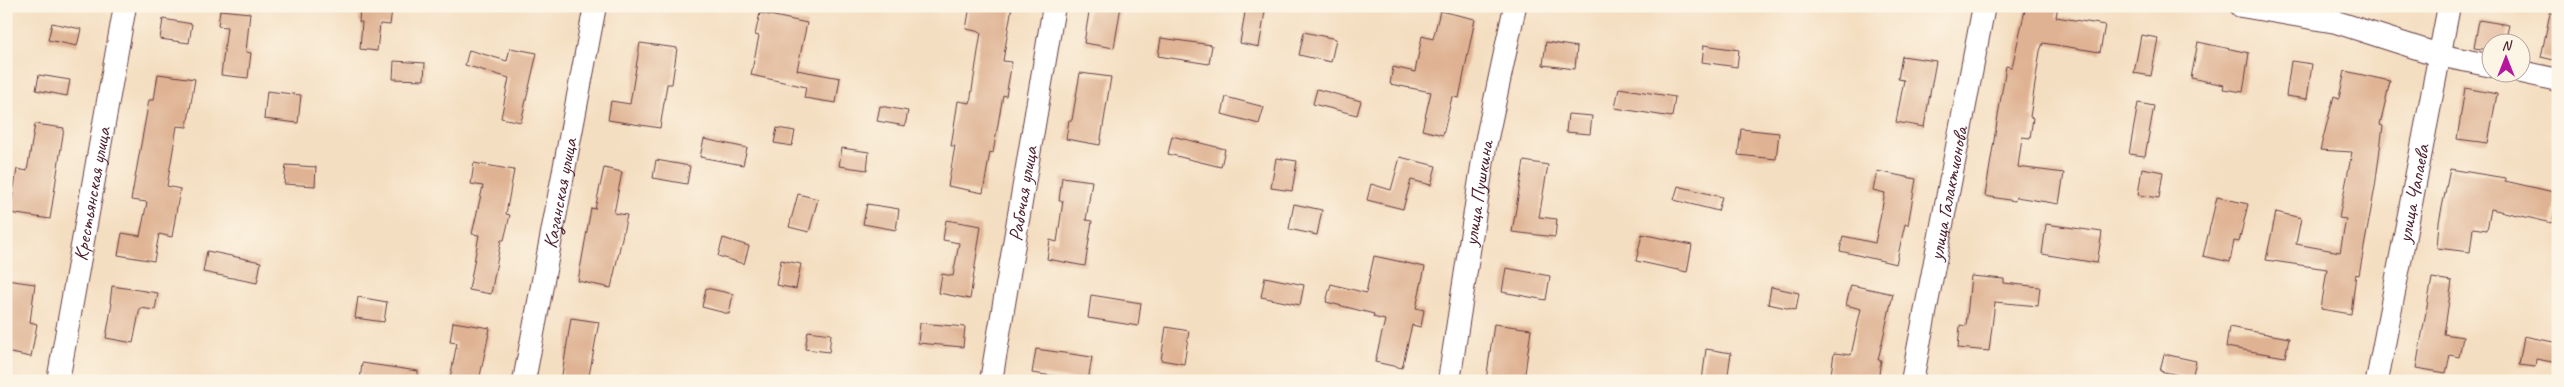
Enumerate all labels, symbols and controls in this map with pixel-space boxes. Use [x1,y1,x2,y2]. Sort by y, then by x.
north arrow [2482,32,2532,82]
text: N [2502,37,2513,54]
street label: улица Галактионова [1923,123,1974,263]
street label: Крестьянская улица [68,124,116,263]
street label: Казанская улица [537,135,583,250]
street label: улица Пушкина [1458,137,1499,248]
street label: улица Чапаева [2392,141,2435,246]
street label: Рабочая улица [1003,143,1043,243]

